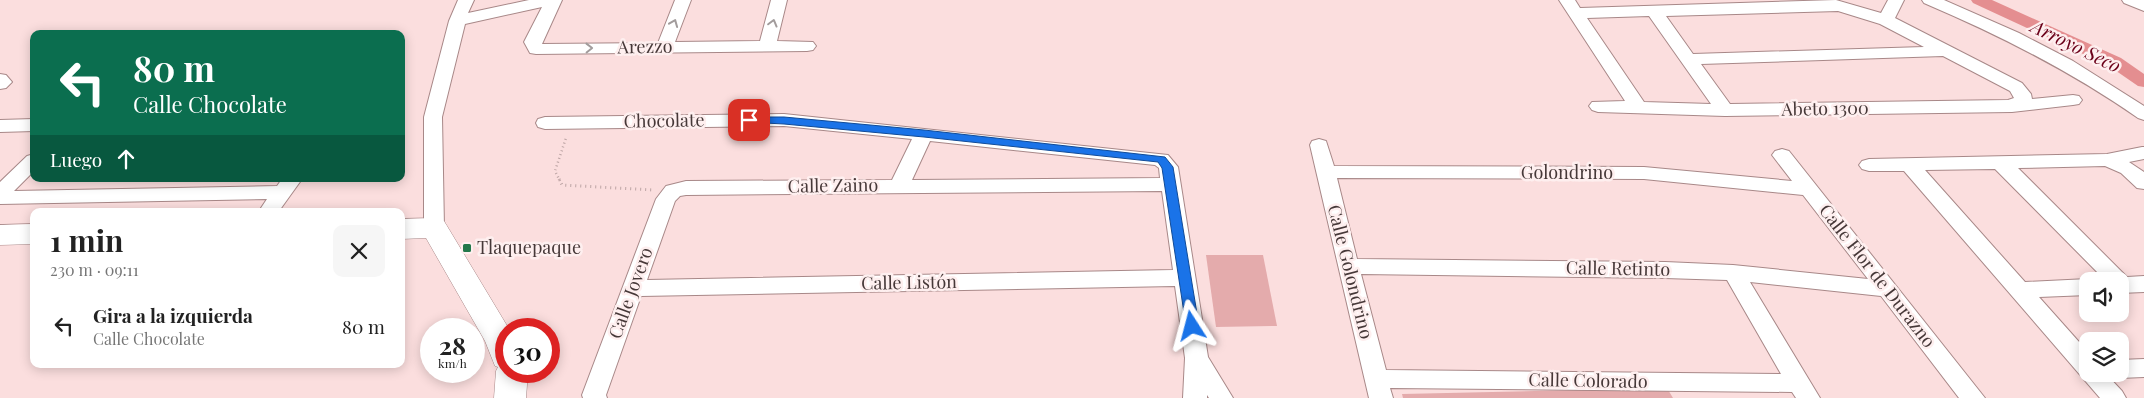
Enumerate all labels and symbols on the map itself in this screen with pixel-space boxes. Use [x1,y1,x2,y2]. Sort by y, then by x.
water label: Arroyo Seco [2026,11,2125,78]
one-way arrow [668,19,678,28]
one-way arrow [767,19,778,28]
street label: Arezzo [616,34,673,58]
one-way arrow [585,43,593,53]
street label: Abeto 1300 [1780,95,1869,121]
pin [728,99,770,141]
street label: Chocolate [623,107,705,133]
street label: Golondrino [1521,160,1613,184]
street label: Calle Zaino [787,172,879,198]
street label: Calle Flor de Durazno [1814,199,1941,352]
street label: Calle Golondrino [1323,202,1379,341]
place label: Tlaquepaque [477,235,581,259]
marker: Tlaquepaque [461,242,473,254]
street label: Calle Jovero [602,244,658,342]
street label: Calle Retinto [1566,255,1671,281]
street label: Calle Listón [861,269,957,295]
position arrow [1165,299,1217,351]
speed limit sign: 30 [495,318,560,383]
street label: Calle Colorado [1528,367,1648,393]

